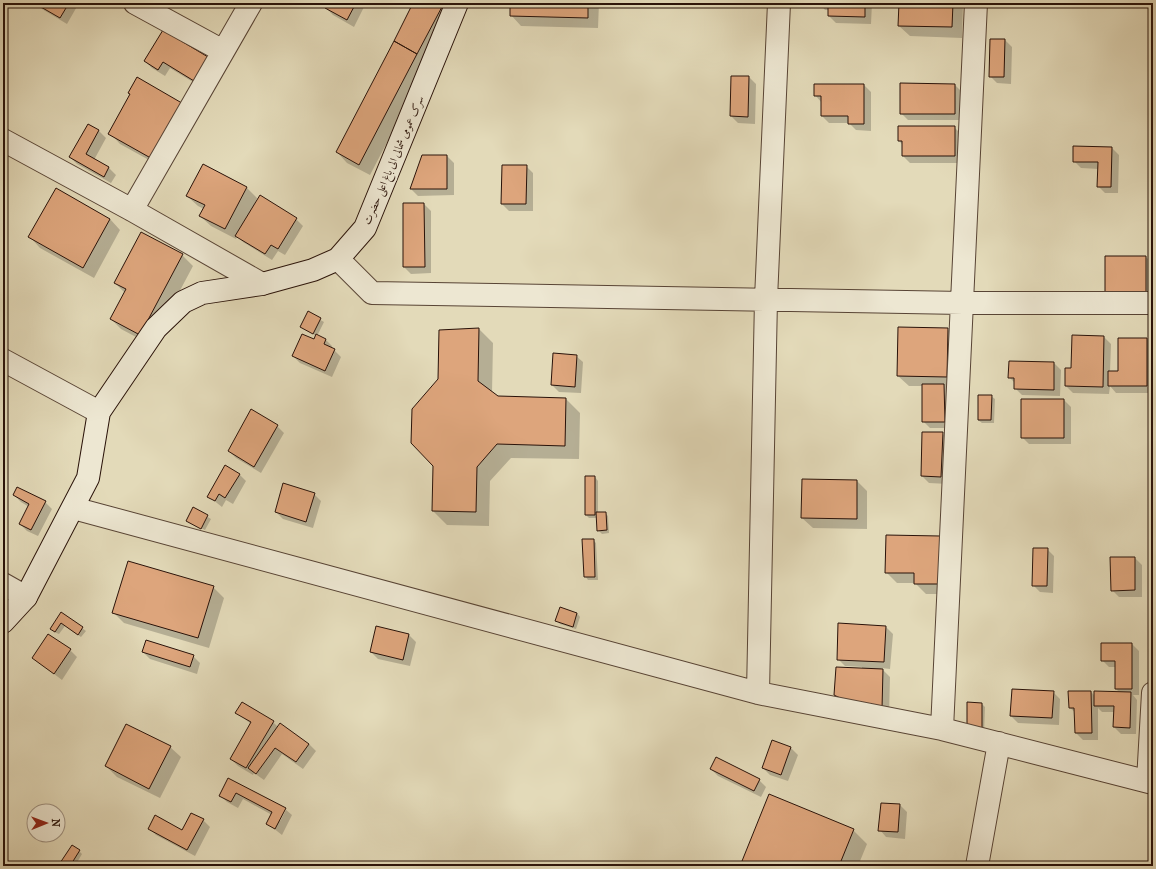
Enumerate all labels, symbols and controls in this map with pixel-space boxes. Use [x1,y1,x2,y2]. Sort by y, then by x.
street label: سرک عمومی شمالی الی باغ اعلی حضرت [360,94,429,228]
north arrow [26,803,66,843]
text: N [49,819,62,828]

